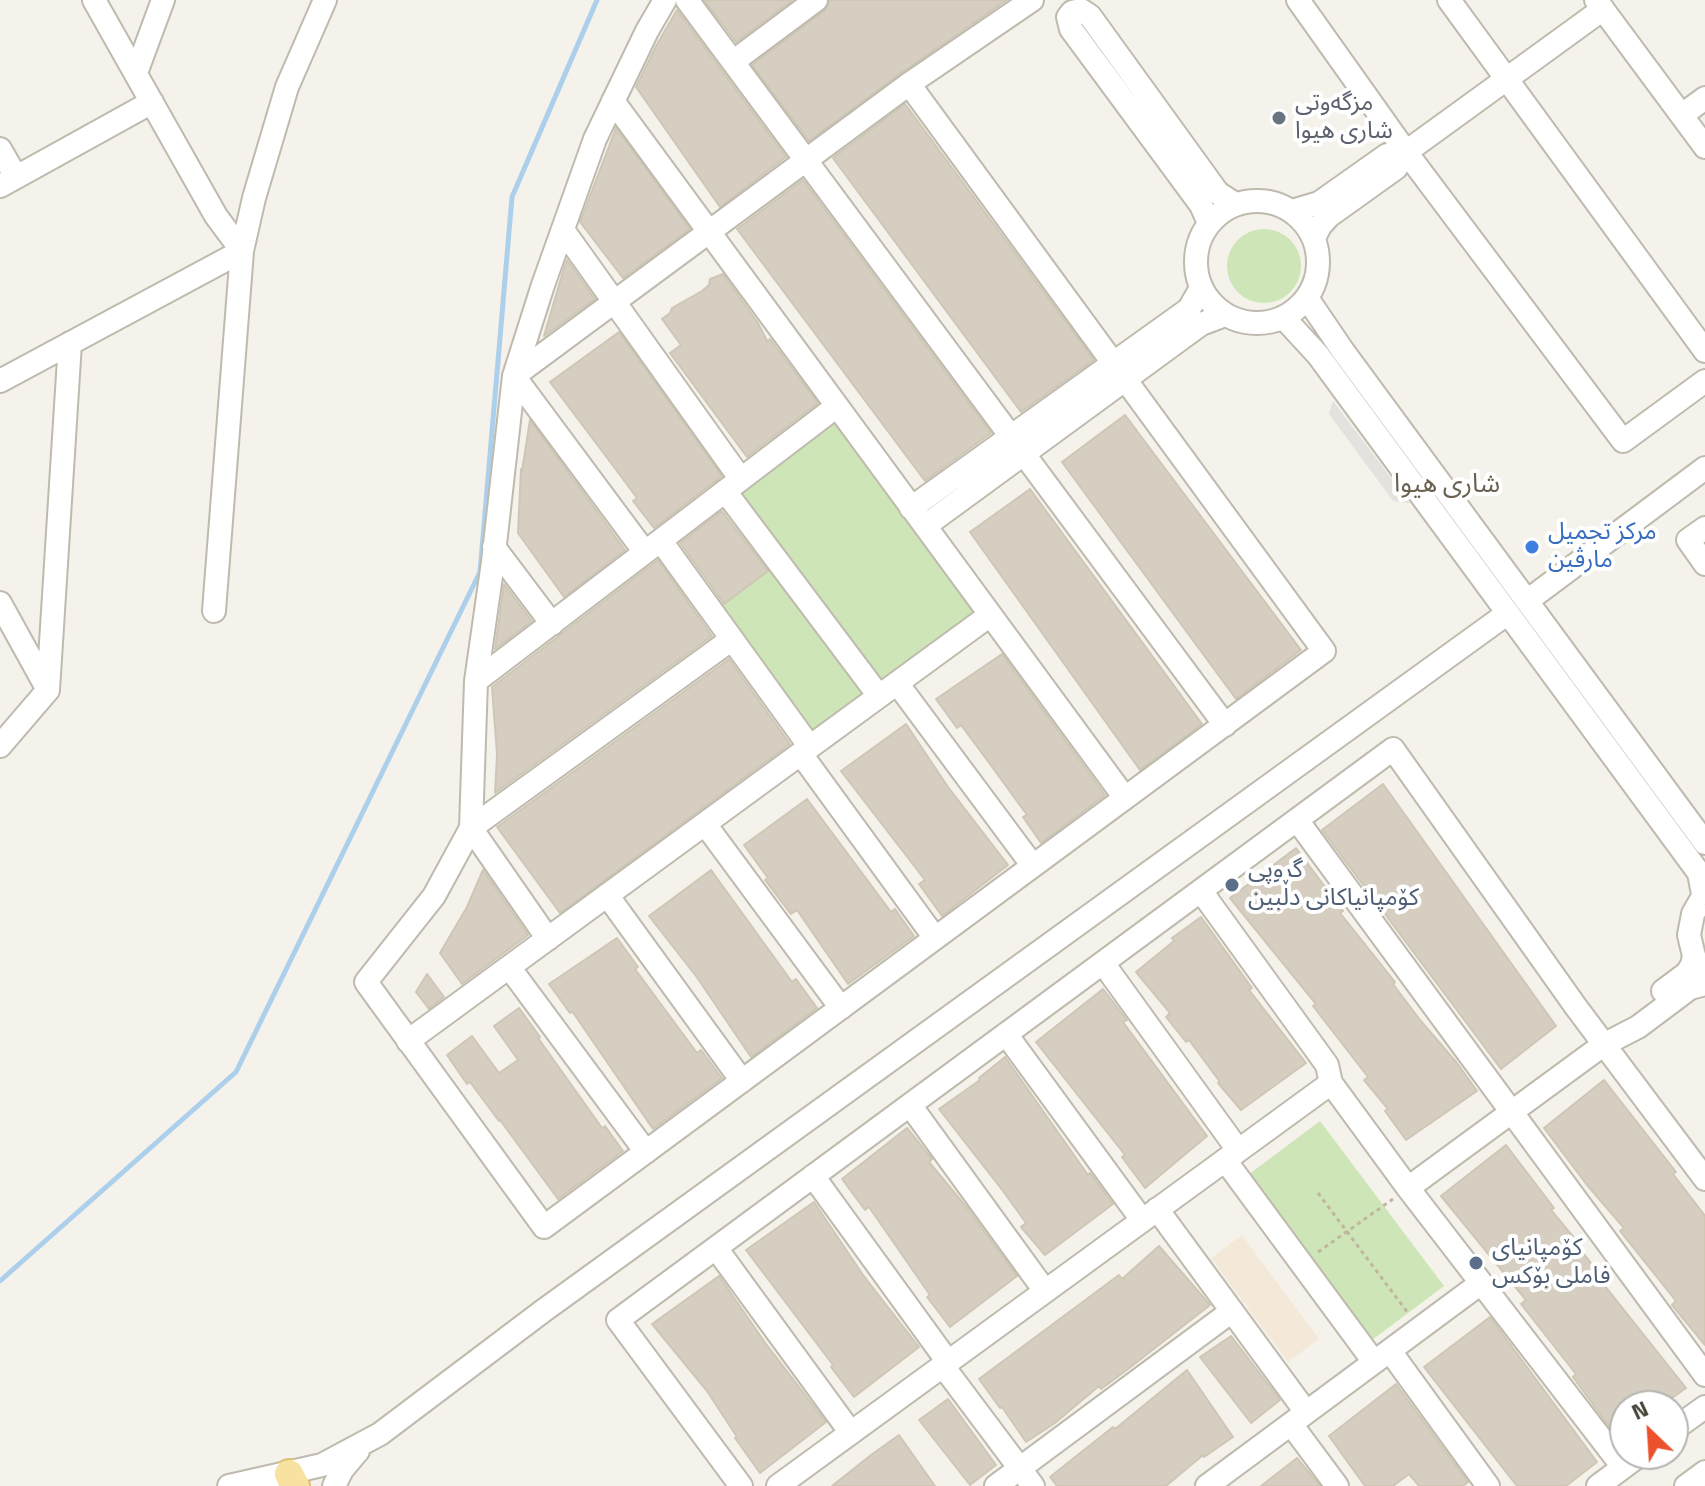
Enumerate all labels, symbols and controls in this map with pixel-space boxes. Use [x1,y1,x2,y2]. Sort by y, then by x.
place label: مزگەوتی شاری هیوا [1295,90,1393,146]
marker: مزگەوتی شاری هیوا [1270,109,1288,127]
district label: شاری هیوا [1394,470,1500,502]
place label: مركز تجميل مارڤین [1548,519,1657,575]
marker: مركز تجميل مارڤین [1523,538,1541,556]
place label: گروپی کۆمپانیاکانی دڵبین [1248,857,1419,913]
marker: گروپی کۆمپانیاکانی دڵبین [1223,876,1241,894]
place label: کۆمپانیای فاملی بۆکس [1492,1235,1611,1291]
marker: کۆمپانیای فاملی بۆکس [1467,1254,1485,1272]
north arrow [1609,1390,1689,1470]
text: N [1626,1391,1654,1429]

